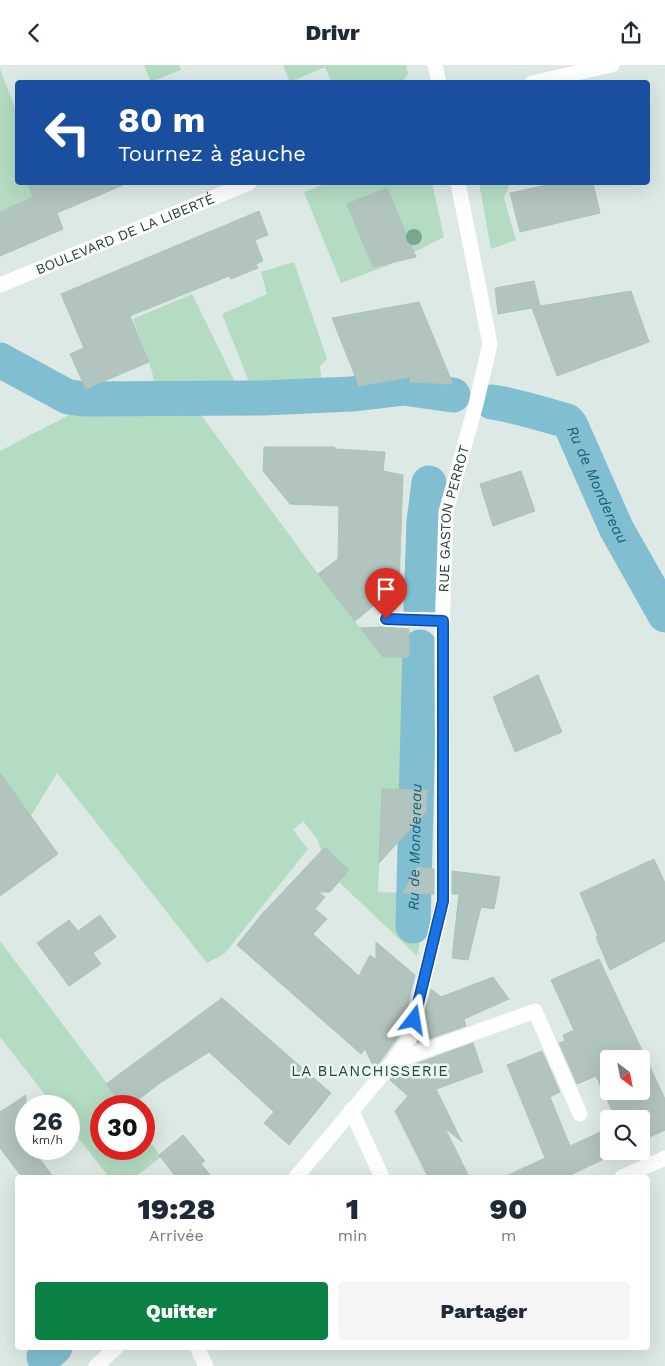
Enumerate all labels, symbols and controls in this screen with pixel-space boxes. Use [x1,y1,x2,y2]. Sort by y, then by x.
icon: back [20,19,48,47]
icon: share [617,19,645,47]
text: Drivr [305,20,360,45]
text: 80 m [118,99,205,141]
icon: left [35,100,100,165]
text: Tournez à gauche [118,141,306,166]
street label: BOULEVARD DE LA LIBERTÉ [33,190,217,277]
water label: Ru de Mondereau [563,423,632,546]
street label: RUE GASTON PERROT [435,443,472,593]
pin [365,568,407,619]
icon: arrive [372,575,400,603]
water label: Ru de Mondereau [404,783,426,911]
position arrow [387,993,439,1045]
north arrow [600,1050,650,1100]
map controls [600,1050,650,1160]
district label: LA BLANCHISSERIE [291,1062,449,1080]
speed limit sign: 30 [90,1095,155,1160]
text: 26 [32,1107,63,1136]
button: search [600,1110,650,1160]
text: km/h [32,1133,63,1147]
text: 19:28 [137,1191,215,1226]
text: 1 [346,1191,359,1226]
text: 90 [490,1191,528,1226]
text: Arrivée [149,1226,204,1245]
text: min [338,1226,367,1245]
text: m [501,1226,516,1245]
button: Quitter [35,1282,328,1340]
button: Partager [338,1282,630,1340]

